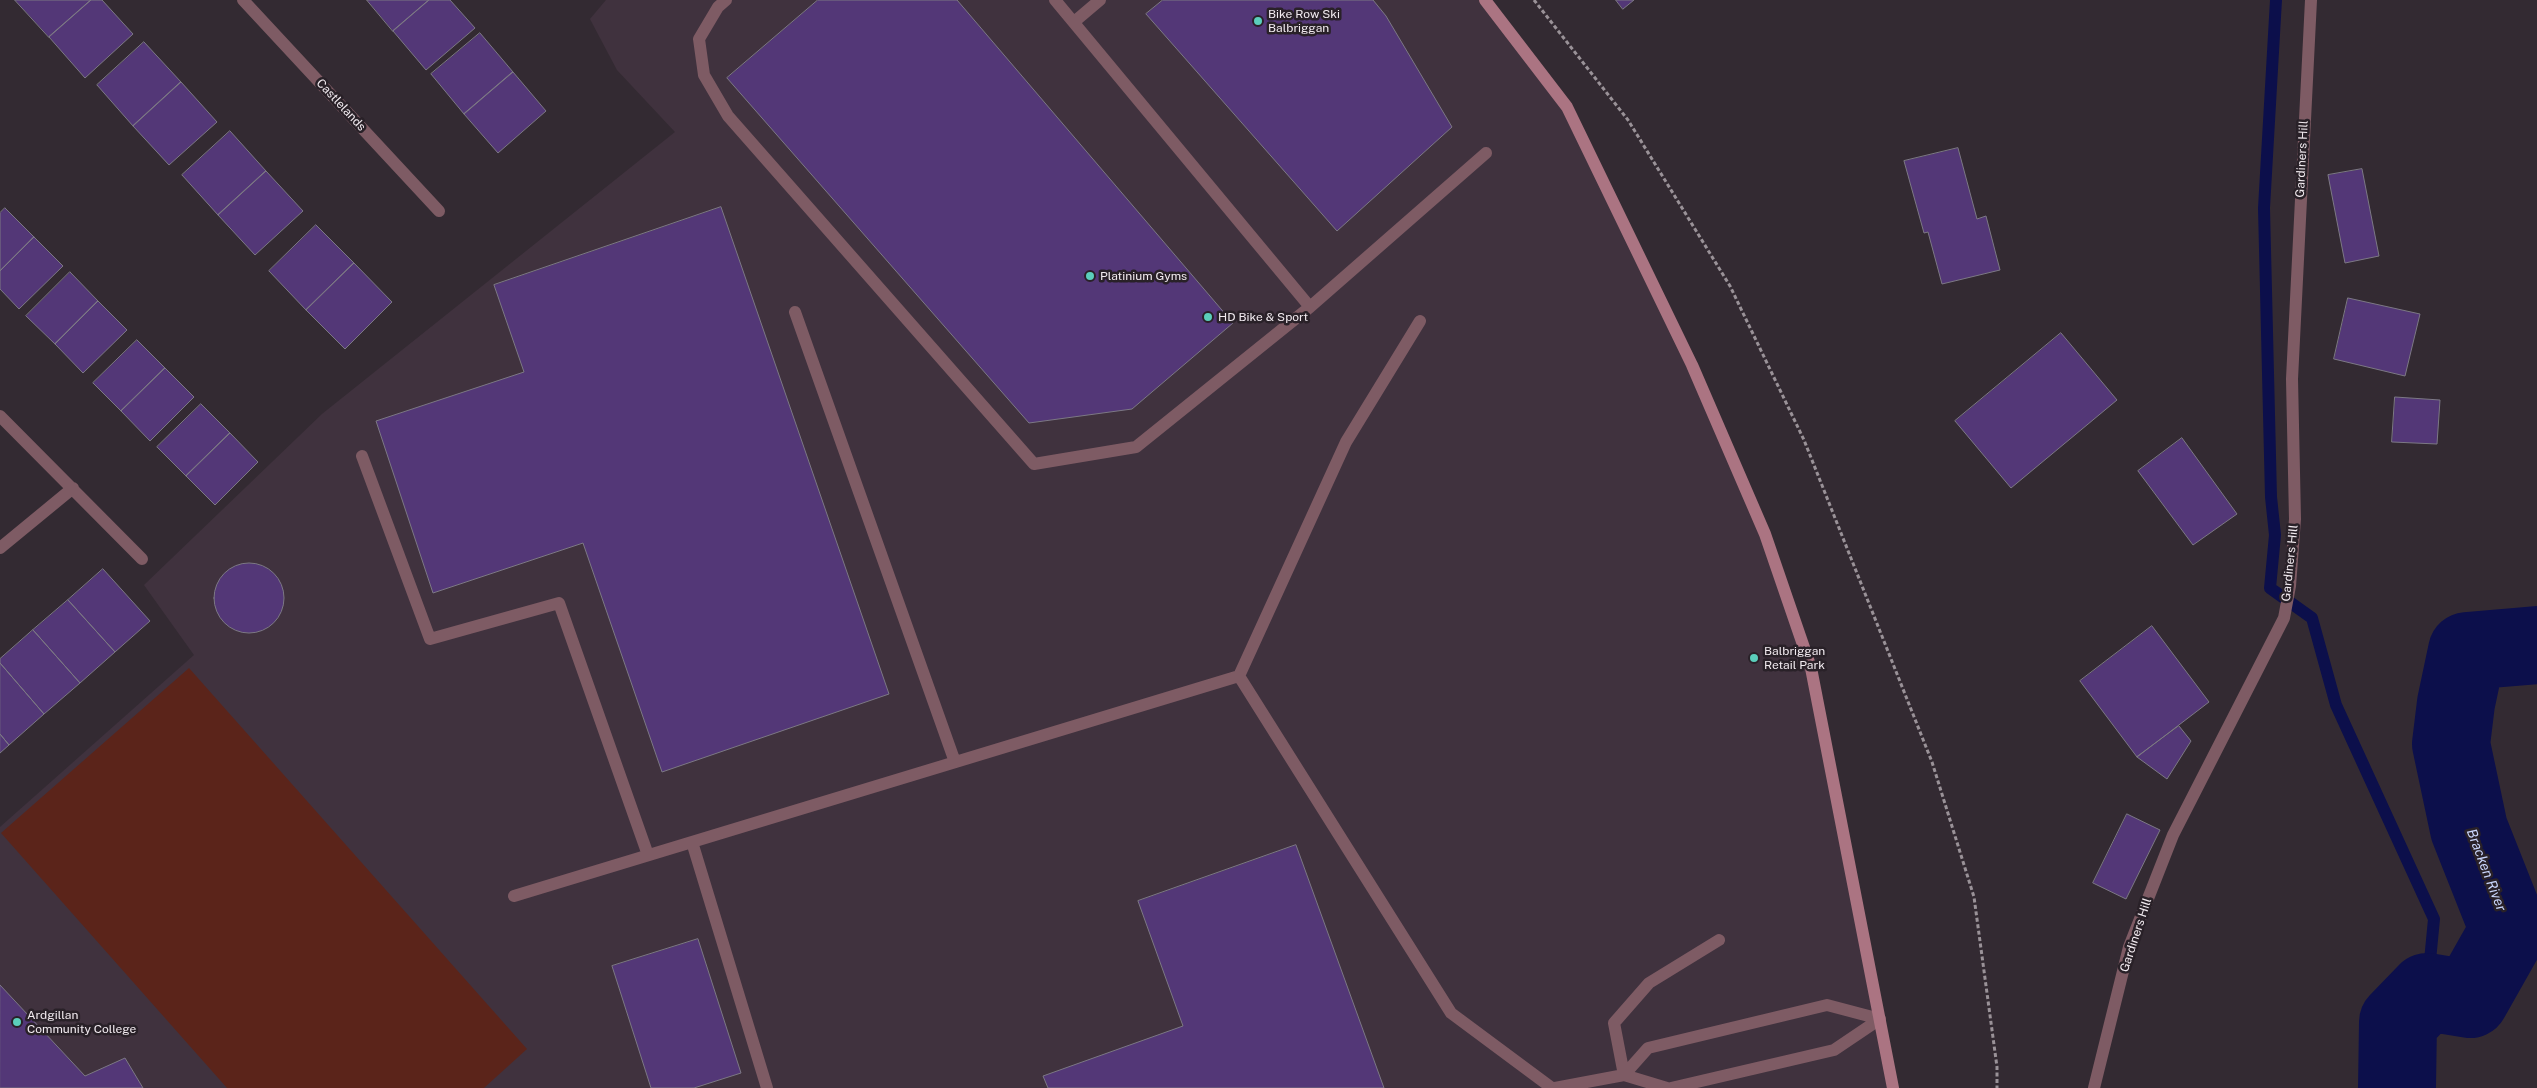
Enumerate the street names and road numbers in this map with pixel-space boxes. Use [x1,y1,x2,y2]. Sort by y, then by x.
street label: Castlelands [313,76,369,134]
street label: Gardiners Hill [2293,120,2311,198]
street label: Gardiners Hill [2279,524,2301,602]
street label: Gardiners Hill [2117,896,2155,974]

